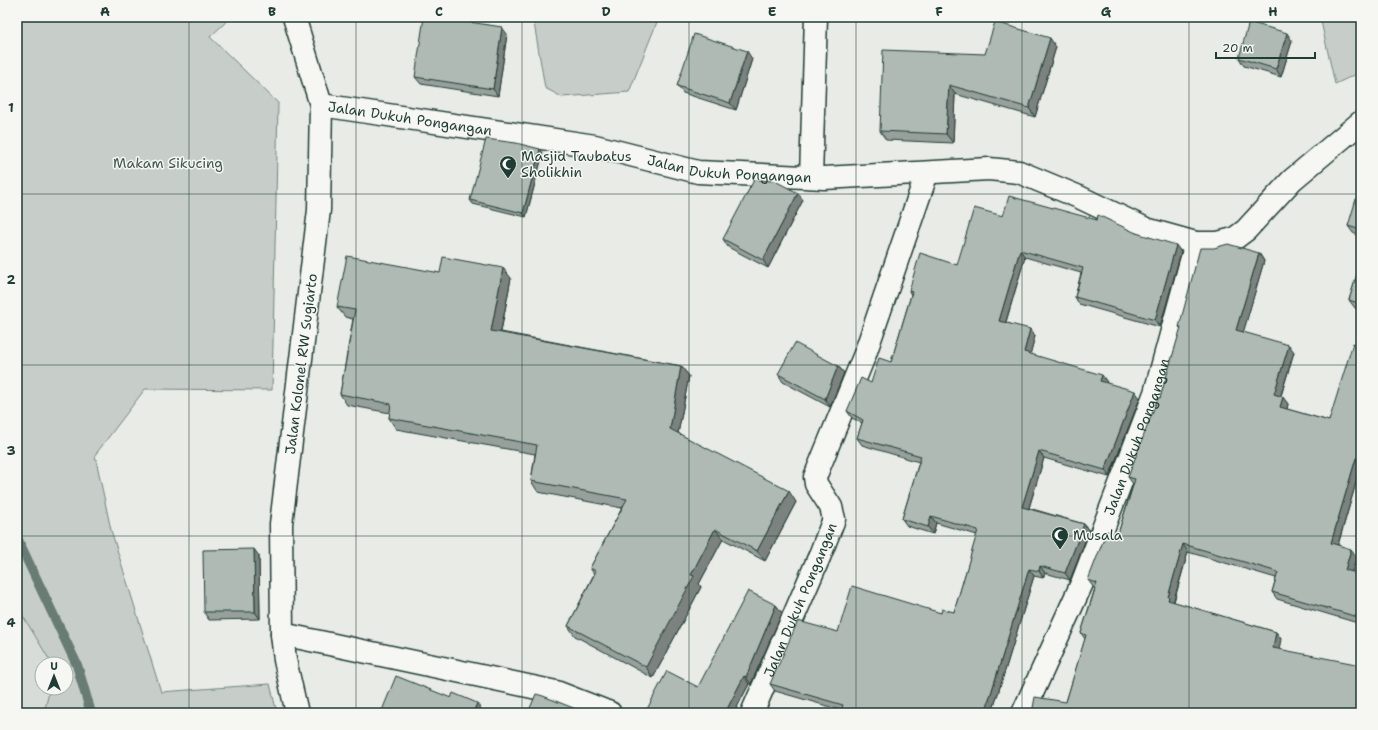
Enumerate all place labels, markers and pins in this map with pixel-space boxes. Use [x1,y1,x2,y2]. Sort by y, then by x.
place label: Masjid Taubatus Sholikhin [521,147,632,181]
mosque icon: Masjid Taubatus Sholikhin [498,154,518,179]
mosque icon: Musala [1050,525,1070,550]
place label: Musala [1073,526,1123,544]

